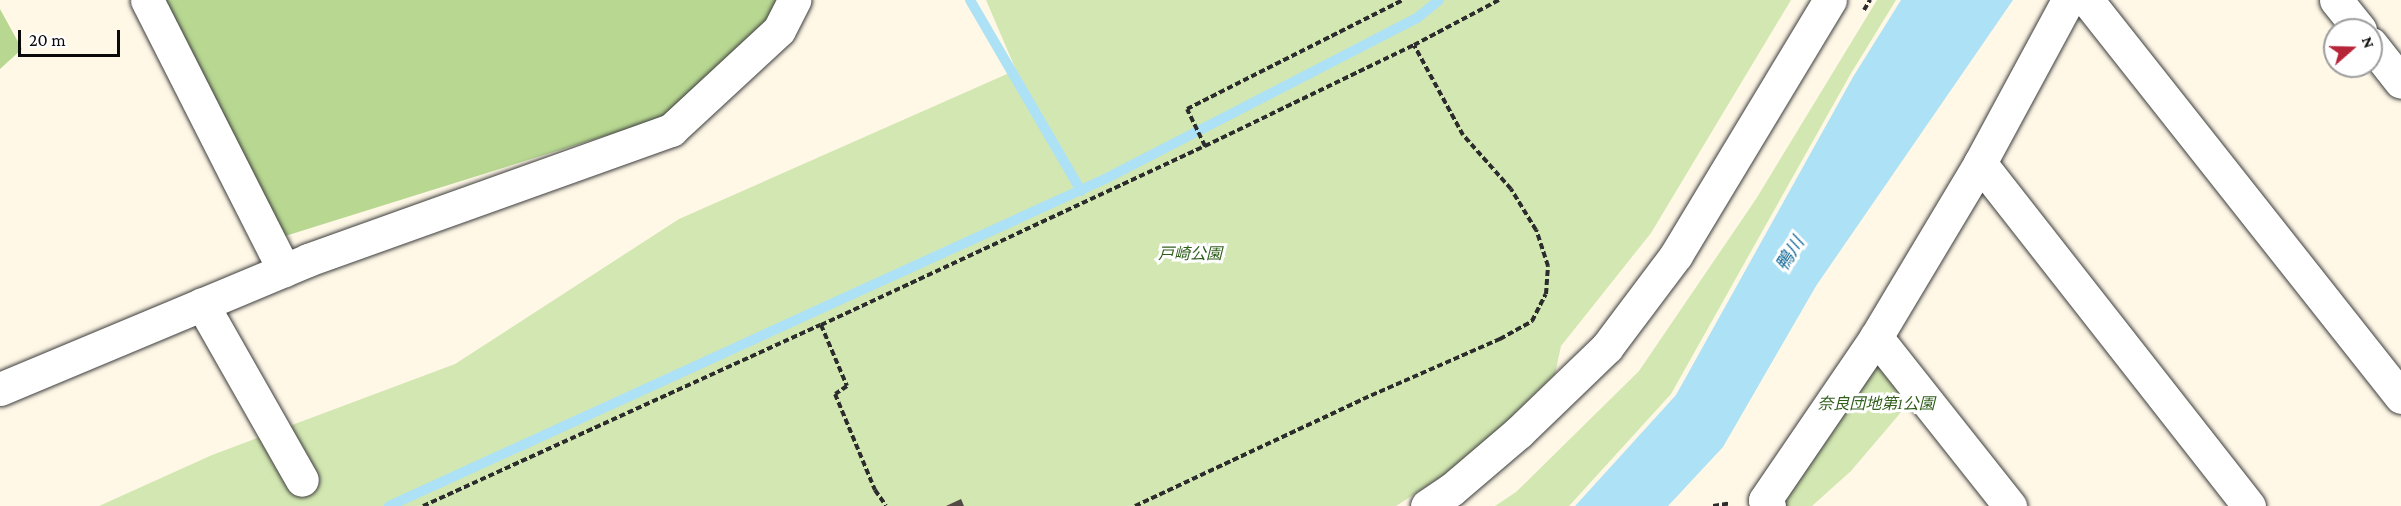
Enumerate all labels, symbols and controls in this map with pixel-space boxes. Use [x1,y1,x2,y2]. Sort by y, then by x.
scale bar [21,18,123,56]
north arrow [2323,18,2383,78]
text: 20 m [29,30,66,50]
text: N [2359,34,2378,50]
water label: 鴨川 [1771,233,1809,275]
park label: 戸崎公園 [1158,244,1222,264]
park label: 奈良団地第1公園 [1817,394,1935,414]

